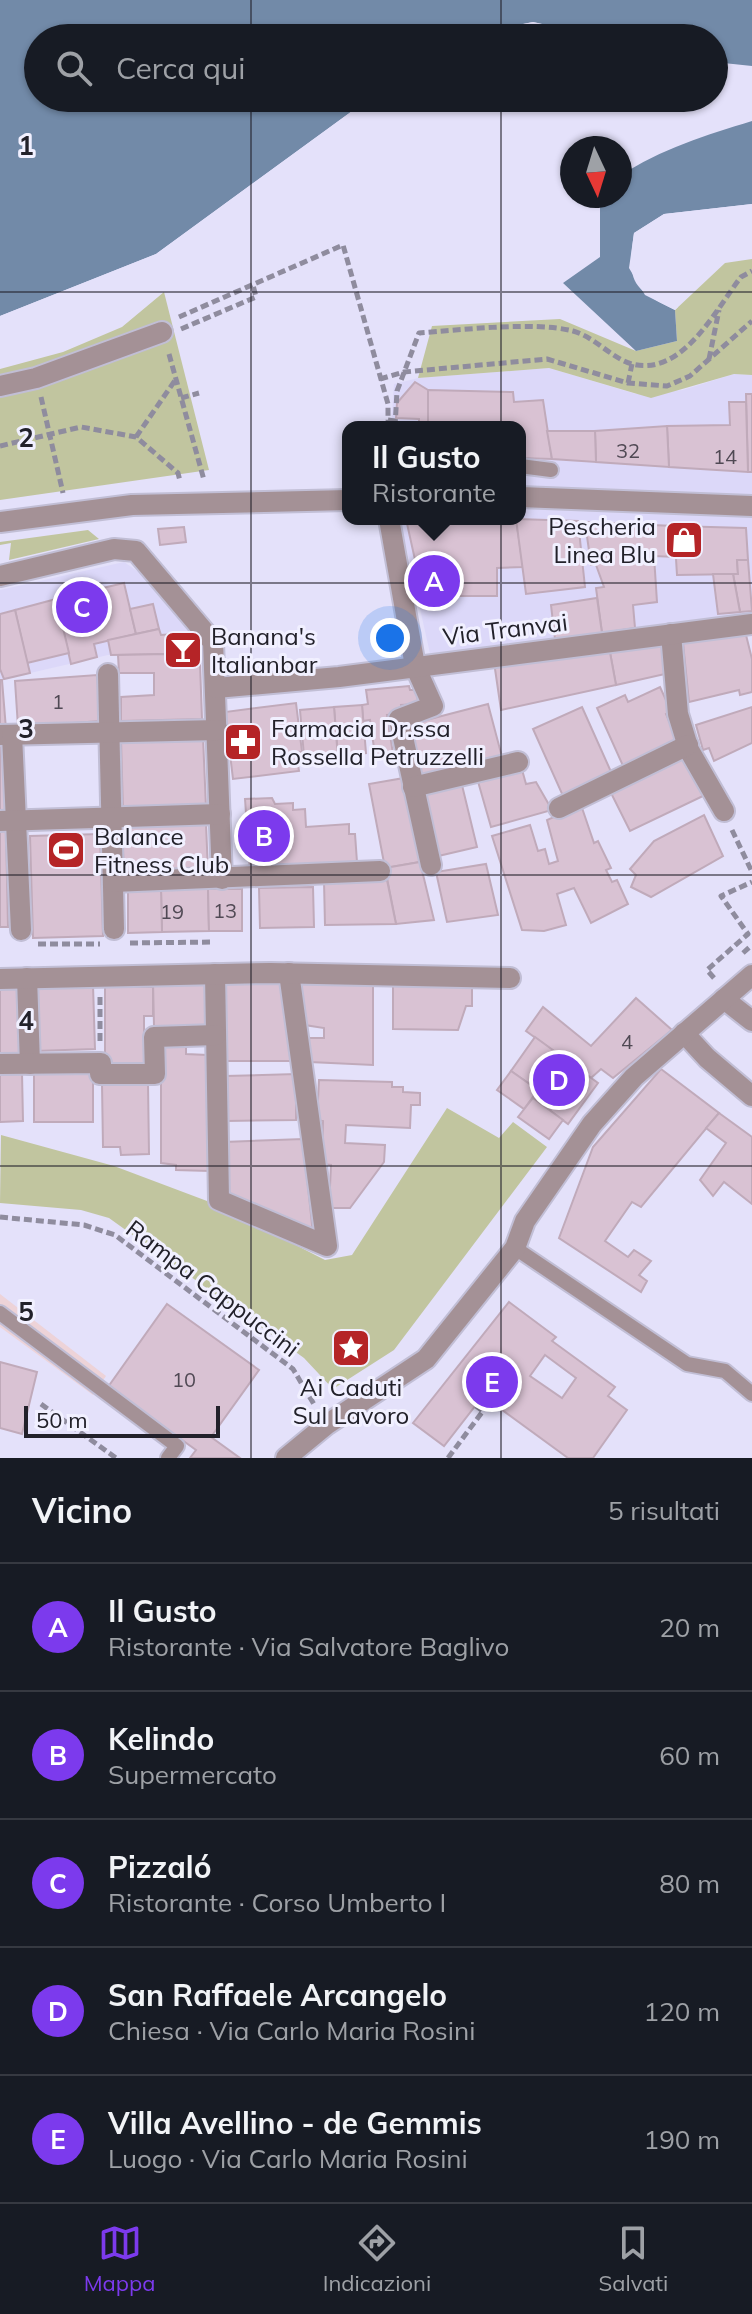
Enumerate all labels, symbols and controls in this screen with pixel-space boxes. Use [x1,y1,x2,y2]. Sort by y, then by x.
search box [24,24,728,112]
icon: search [52,46,96,90]
text: Cerca qui [116,49,246,87]
text: 1 [18,129,34,162]
north arrow [560,136,632,208]
text: 2 [18,421,34,454]
popup [342,421,526,525]
text: Il Gusto [372,438,481,476]
house number: 32 [616,438,640,463]
house number: 14 [713,444,737,469]
text: Ristorante [372,476,496,509]
place label: Pescheria Linea Blu [548,511,656,569]
shop icon: Pescheria Linea Blu [663,519,705,561]
pin: A [408,551,460,611]
pin: C [56,577,108,637]
street label: Via Tranvai [441,606,569,652]
your location [370,618,410,658]
place label: Banana's Italianbar [211,621,318,679]
bar icon: Banana's Italianbar [162,629,204,671]
house number: 1 [52,689,64,714]
text: 3 [18,712,34,745]
place label: Farmacia Dr.ssa Rossella Petruzzelli [271,713,484,771]
pharmacy icon: Farmacia Dr.ssa Rossella Petruzzelli [222,721,264,763]
pin: B [238,806,290,866]
place label: Balance Fitness Club [94,821,229,879]
sports icon: Balance Fitness Club [45,829,87,871]
house number: 13 [213,898,237,923]
house number: 19 [160,899,184,924]
text: 4 [18,1004,34,1037]
house number: 4 [621,1029,633,1054]
pin: D [533,1050,585,1110]
street label: Rampa Cappuccini [120,1213,306,1363]
text: 5 [18,1295,34,1328]
place icon: Ai Caduti Sul Lavoro [330,1327,372,1369]
pin: E [466,1352,518,1412]
house number: 10 [172,1367,196,1392]
place label: Ai Caduti Sul Lavoro [293,1372,409,1430]
scale bar [24,1402,220,1438]
text: 50 m [36,1406,87,1434]
text: Vicino [32,1489,132,1532]
text: 5 risultati [608,1494,720,1527]
text: Il Gusto [108,1592,217,1630]
text: A [48,1611,68,1644]
text: 20 m [659,1611,720,1644]
text: Ristorante · Via Salvatore Baglivo [108,1630,509,1663]
text: Kelindo [108,1720,214,1758]
text: B [49,1739,67,1772]
text: 60 m [659,1739,720,1772]
text: Supermercato [108,1758,277,1791]
text: Pizzaló [108,1848,211,1886]
text: C [49,1867,67,1900]
text: 80 m [659,1867,720,1900]
text: Ristorante · Corso Umberto I [108,1886,446,1919]
text: San Raffaele Arcangelo [108,1976,447,2014]
text: D [48,1995,68,2028]
text: 120 m [644,1995,720,2028]
text: Chiesa · Via Carlo Maria Rosini [108,2014,475,2047]
text: Villa Avellino - de Gemmis [108,2104,482,2142]
text: E [50,2123,66,2156]
text: 190 m [644,2123,720,2156]
text: Luogo · Via Carlo Maria Rosini [108,2142,468,2175]
tab: Mappa [84,2221,155,2297]
tab: Indicazioni [323,2221,431,2297]
tab: Salvati [599,2221,668,2297]

